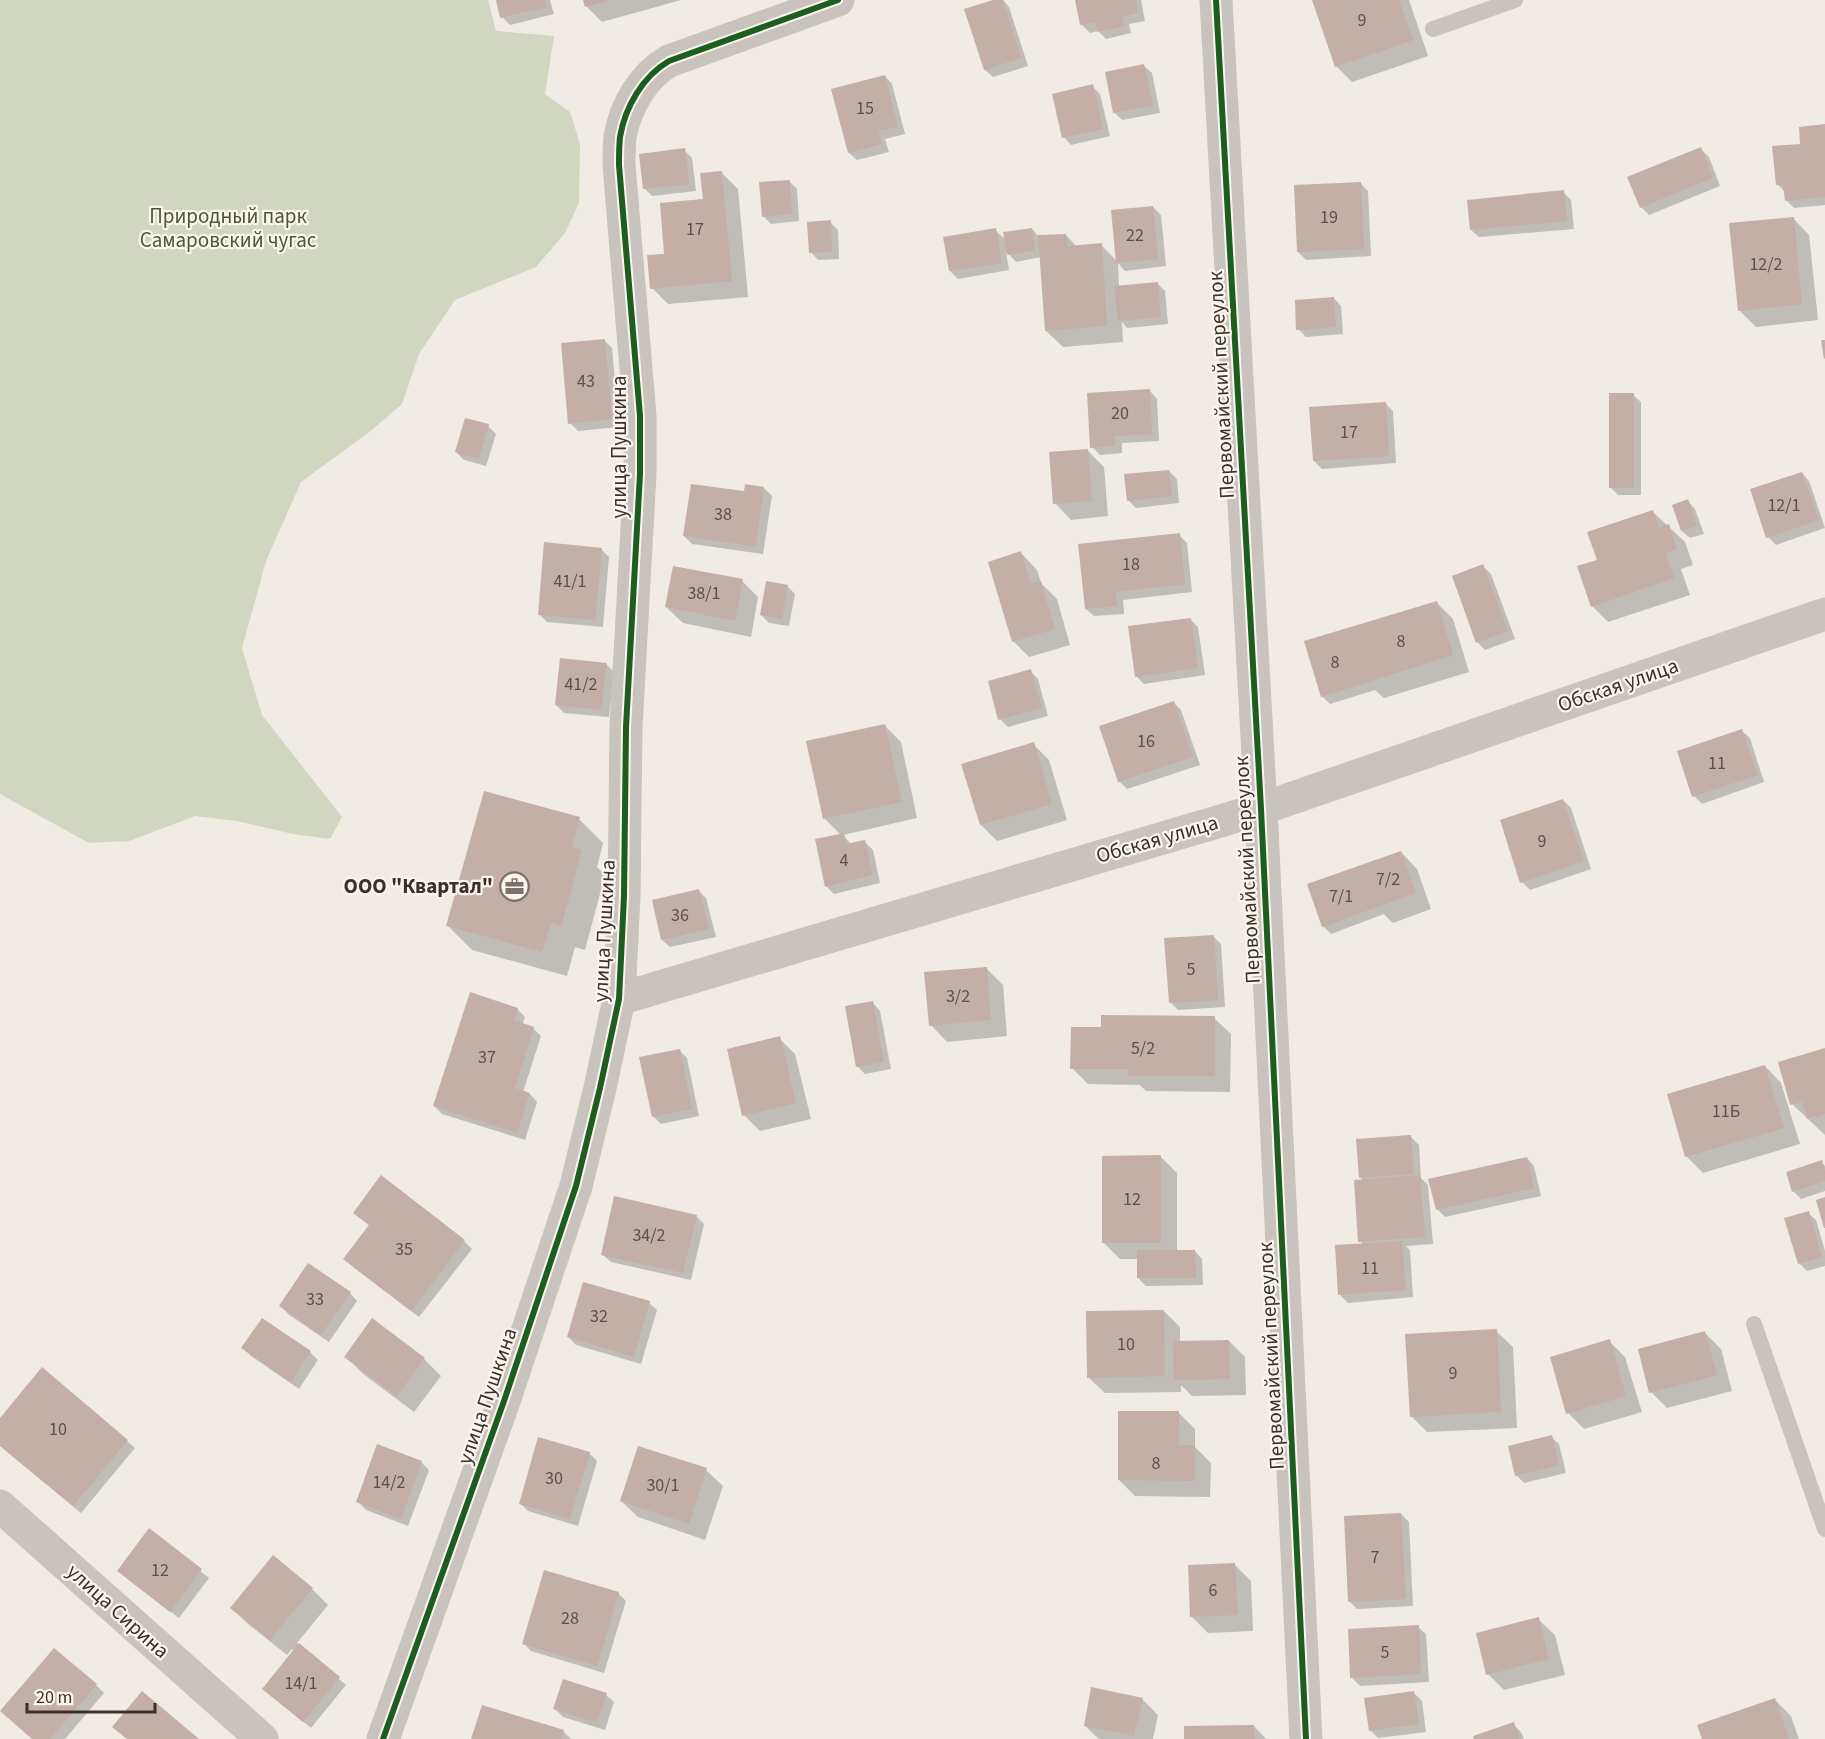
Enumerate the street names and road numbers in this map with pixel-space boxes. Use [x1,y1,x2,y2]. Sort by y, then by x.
street label: Первомайский переулок [1200,270,1242,500]
street label: улица Пушкина [604,376,634,518]
street label: Обская улица [1554,650,1682,720]
street label: Первомайский переулок [1226,755,1268,985]
street label: Обская улица [1092,807,1222,871]
street label: улица Пушкина [585,859,623,1003]
street label: Первомайский переулок [1250,1241,1292,1471]
street label: улица Пушкина [450,1324,524,1468]
street label: улица Сирина [60,1557,176,1665]

